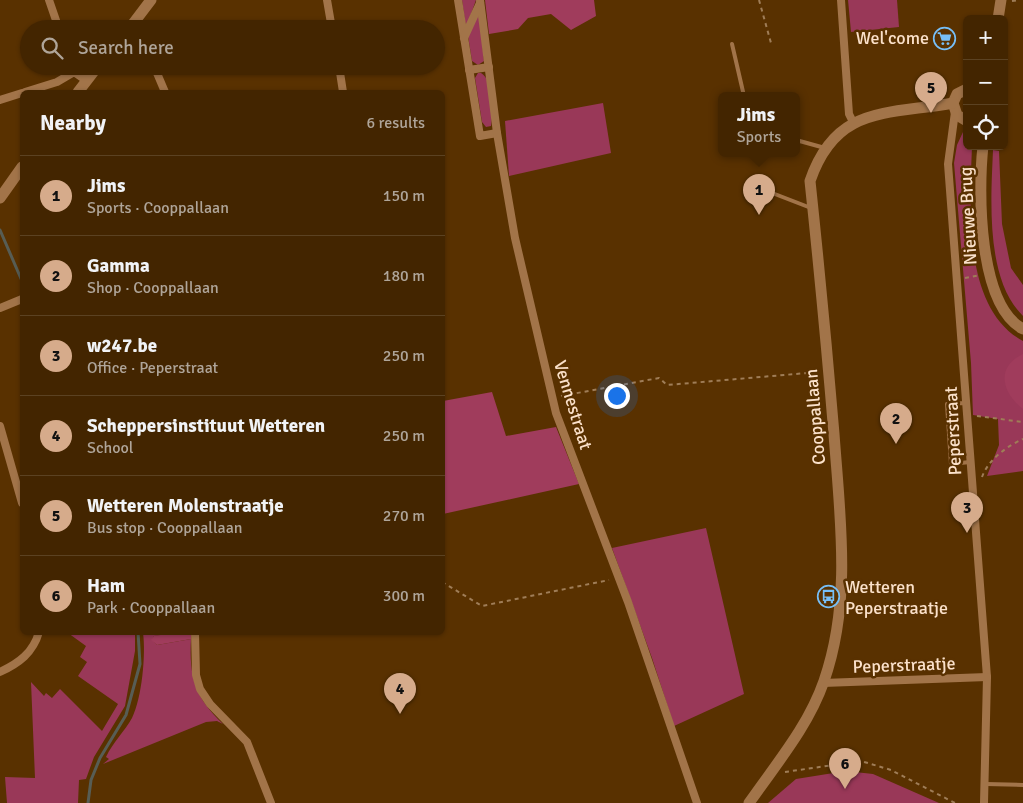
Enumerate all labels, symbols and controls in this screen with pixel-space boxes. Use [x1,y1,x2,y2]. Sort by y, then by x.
map controls [963,15,1008,150]
button: + [963,15,1008,60]
search box [20,20,445,75]
supermarket icon: Wel'come [933,26,957,50]
place label: Wel'come [856,27,929,49]
icon: search [38,34,66,62]
text: Search here [78,36,174,60]
button: − [963,60,1008,105]
pin: 5 [915,72,947,113]
popup [718,92,800,157]
text: Jims [737,103,775,127]
button: locate [963,105,1008,150]
text: Nearby [40,110,106,136]
text: 6 results [366,113,425,133]
text: Sports [737,127,781,147]
street label: Nieuwe Brug [954,166,982,266]
text: Jims [87,174,125,198]
pin: 1 [743,174,775,215]
text: 1 [52,186,60,206]
text: 150 m [383,186,425,206]
text: Sports · Cooppallaan [87,198,229,218]
text: Gamma [87,254,150,278]
text: 2 [52,266,60,286]
text: 180 m [383,266,425,286]
text: Shop · Cooppallaan [87,278,219,298]
text: w247.be [87,334,157,358]
text: 3 [52,346,60,366]
text: 250 m [383,346,425,366]
text: Office · Peperstraat [87,358,218,378]
street label: Vennestraat [549,358,597,452]
street label: Cooppallaan [800,368,830,466]
your location [604,383,630,409]
street label: Peperstraat [940,386,966,476]
pin: 2 [880,403,912,444]
text: Scheppersinstituut Wetteren [87,414,325,438]
text: 4 [52,426,60,446]
text: 250 m [383,426,425,446]
text: School [87,438,133,458]
pin: 3 [951,492,983,533]
text: Wetteren Molenstraatje [87,494,284,518]
text: 5 [52,506,60,526]
text: 270 m [383,506,425,526]
text: Bus stop · Cooppallaan [87,518,243,538]
text: Ham [87,574,125,598]
place label: Wetteren Peperstraatje [845,576,948,619]
bus stop icon: Wetteren Peperstraatje [817,585,841,609]
text: 6 [52,586,60,606]
text: 300 m [383,586,425,606]
text: Park · Cooppallaan [87,598,215,618]
street label: Peperstraatje [852,652,956,678]
pin: 4 [384,673,416,714]
pin: 6 [829,748,861,789]

